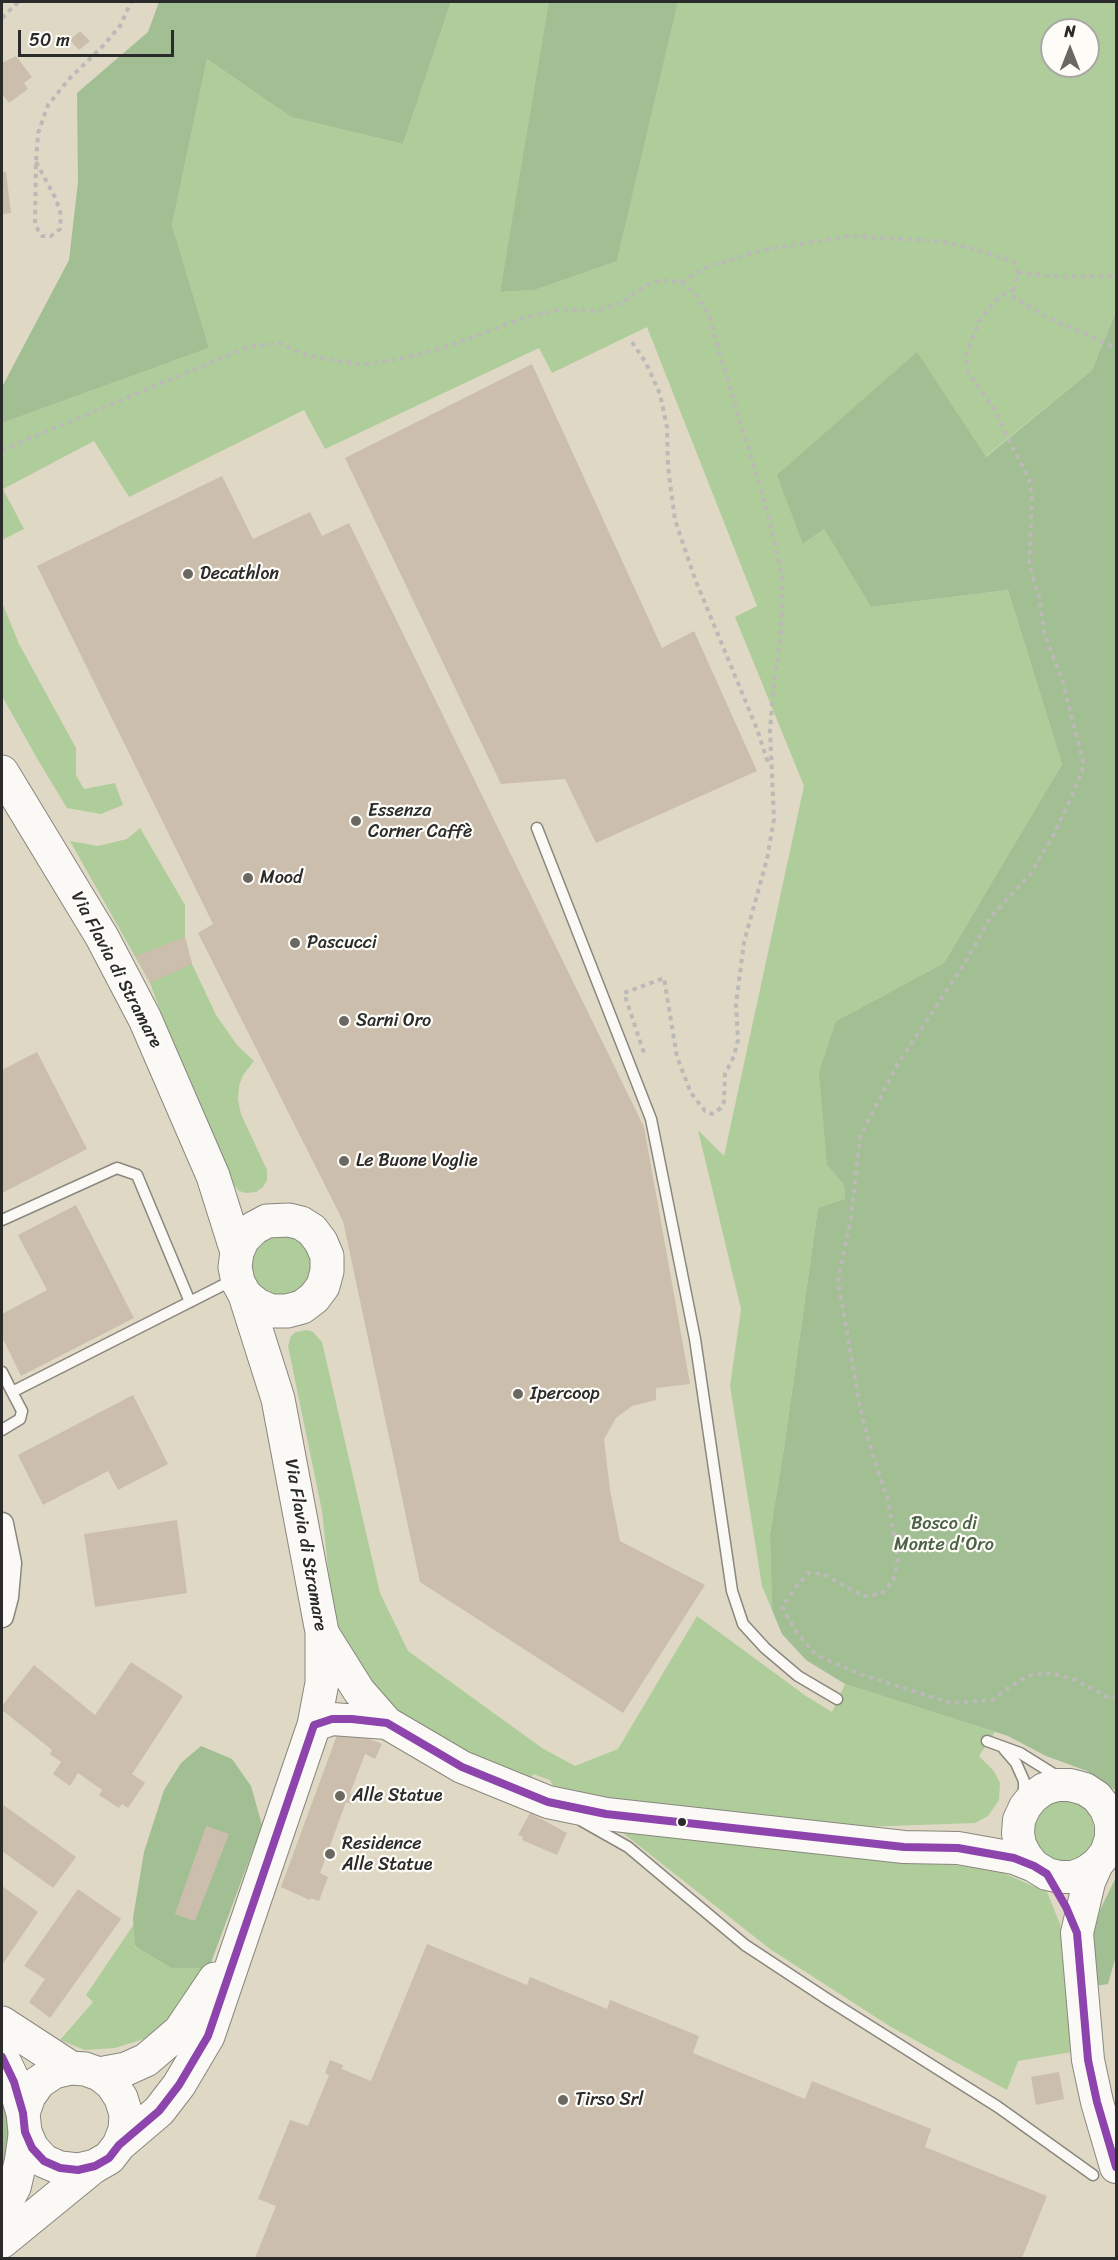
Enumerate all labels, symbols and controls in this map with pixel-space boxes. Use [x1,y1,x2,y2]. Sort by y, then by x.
text: N [1064,17,1076,46]
scale bar [21,18,177,56]
north arrow [1040,18,1100,78]
text: 50 m [29,24,70,56]
place label: Decathlon [200,563,279,585]
marker: Decathlon [181,567,195,581]
place label: Essenza Corner Caffè [368,800,472,842]
marker: Essenza Corner Caffè [349,814,363,828]
place label: Mood [260,867,302,889]
marker: Mood [241,871,255,885]
street label: Via Flavia di Stramare [66,888,166,1052]
place label: Pascucci [307,932,377,954]
marker: Pascucci [288,936,302,950]
place label: Sarni Oro [356,1010,431,1032]
marker: Sarni Oro [337,1014,351,1028]
place label: Le Buone Voglie [356,1150,478,1172]
marker: Le Buone Voglie [337,1154,351,1168]
place label: Ipercoop [530,1383,600,1405]
marker: Ipercoop [511,1387,525,1401]
street label: Via Flavia di Stramare [279,1457,331,1633]
park label: Bosco di Monte d'Oro [894,1513,994,1556]
place label: Alle Statue [352,1785,442,1807]
marker: Alle Statue [333,1789,347,1803]
unlabelled marker [676,1816,688,1828]
place label: Residence Alle Statue [342,1833,432,1876]
marker: Residence Alle Statue [323,1847,337,1861]
place label: Tirso Srl [575,2089,643,2111]
marker: Tirso Srl [556,2093,570,2107]

